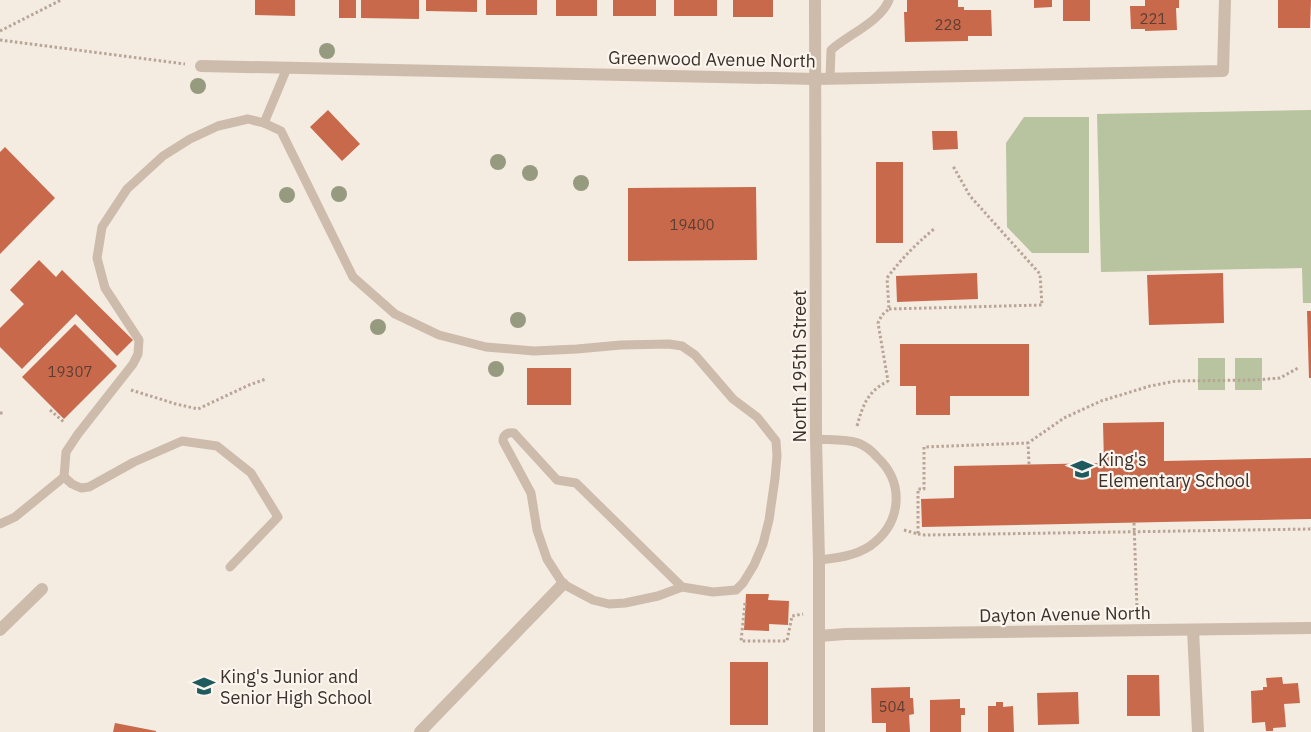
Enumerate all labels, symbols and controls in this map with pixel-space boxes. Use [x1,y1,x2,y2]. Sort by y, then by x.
house number: 221 [1139,9,1167,28]
house number: 228 [934,15,962,34]
street label: Greenwood Avenue North [608,46,816,72]
house number: 19400 [669,215,715,234]
street label: North 195th Street [788,290,811,442]
house number: 19307 [47,362,93,381]
place label: King's Elementary School [1098,448,1250,492]
school or university icon: King's Elementary School [1069,456,1095,482]
street label: Dayton Avenue North [979,601,1151,627]
place label: King's Junior and Senior High School [220,665,372,709]
school or university icon: King's Junior and Senior High School [191,673,217,699]
house number: 504 [878,697,906,716]

